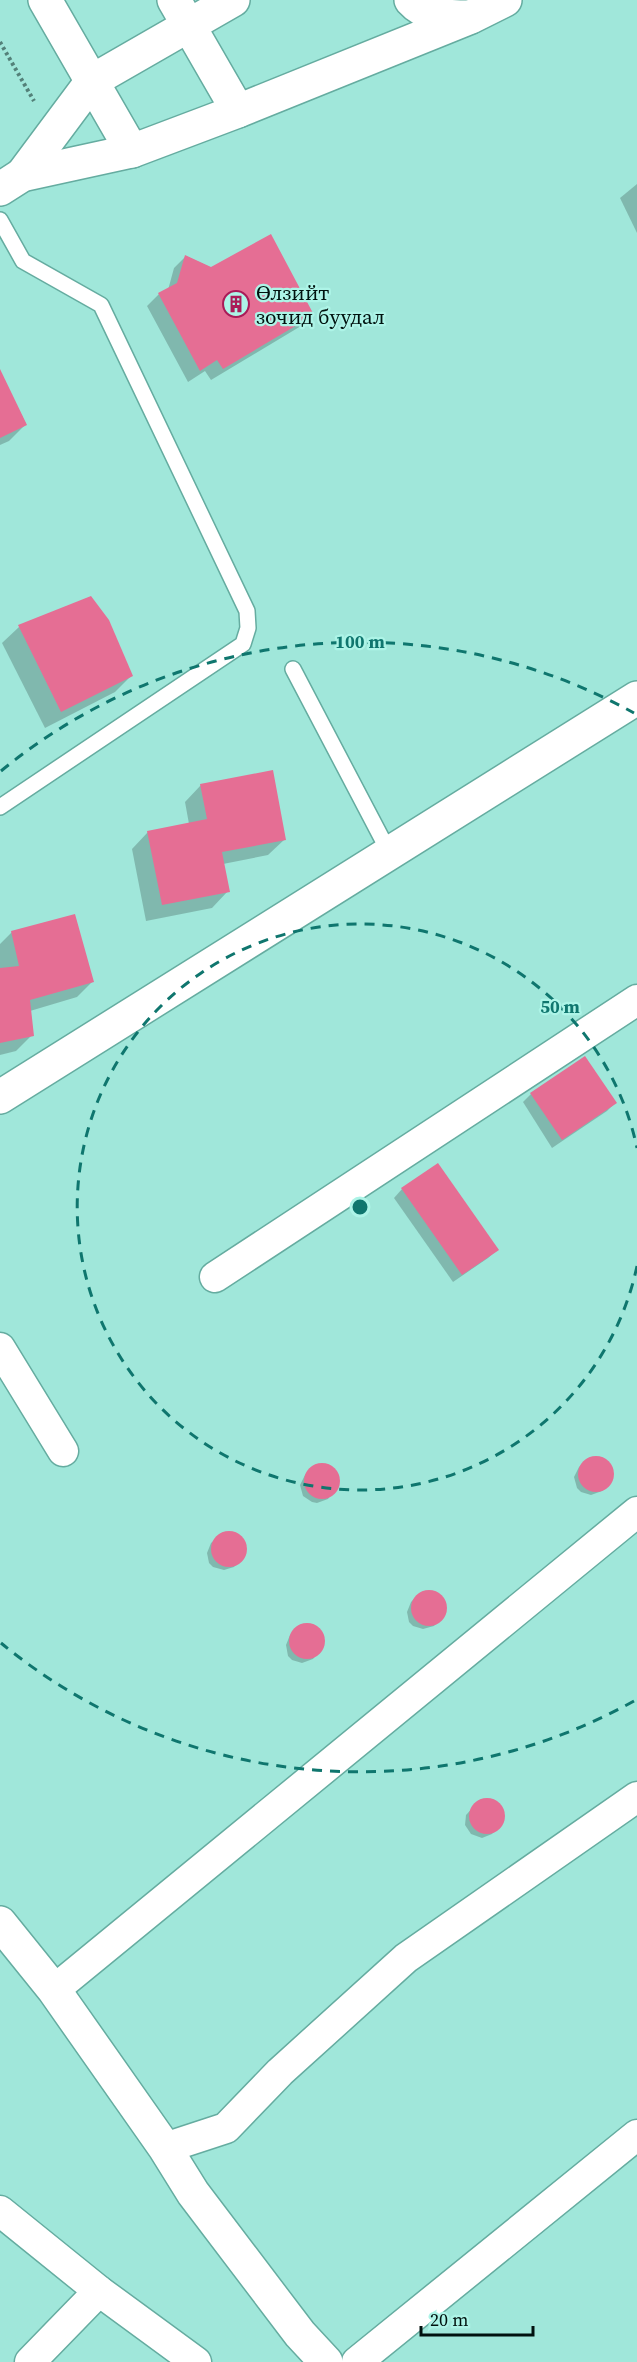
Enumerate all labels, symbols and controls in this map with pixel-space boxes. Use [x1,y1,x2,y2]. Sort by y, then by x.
place label: Өлзийт зочид буудал [256,278,385,331]
building icon: Өлзийт зочид буудал [221,289,251,319]
text: 100 m [335,629,385,654]
text: 50 m [540,994,580,1019]
centre of rings [350,1197,370,1217]
scale bar [421,2299,534,2337]
text: 20 m [430,2307,468,2332]

